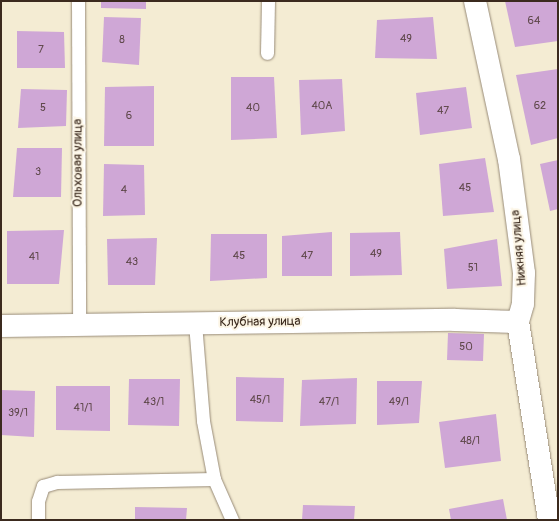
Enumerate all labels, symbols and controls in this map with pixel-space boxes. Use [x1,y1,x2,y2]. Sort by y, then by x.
house number: 64 [528,14,540,28]
house number: 49 [400,32,412,46]
house number: 8 [119,33,125,47]
house number: 7 [38,43,44,57]
house number: 40А [311,99,333,113]
house number: 62 [534,99,546,113]
house number: 5 [40,101,46,115]
house number: 40 [246,101,260,115]
house number: 47 [437,104,449,118]
house number: 6 [126,109,132,123]
street label: Ольховая улица [70,119,86,207]
house number: 3 [35,165,41,179]
house number: 45 [459,181,471,195]
house number: 4 [121,183,127,197]
street label: Нижняя улица [508,209,530,287]
house number: 49 [370,247,382,261]
house number: 45 [233,249,245,263]
house number: 47 [301,249,313,263]
house number: 41 [29,250,39,264]
house number: 43 [126,255,138,269]
house number: 51 [468,261,478,275]
street label: Клубная улица [219,313,301,331]
house number: 50 [459,340,473,354]
house number: 45/1 [250,393,270,407]
house number: 43/1 [144,395,164,409]
house number: 47/1 [319,395,339,409]
house number: 49/1 [389,395,409,409]
house number: 41/1 [74,401,92,415]
house number: 39/1 [8,406,28,420]
house number: 48/1 [460,434,480,448]

